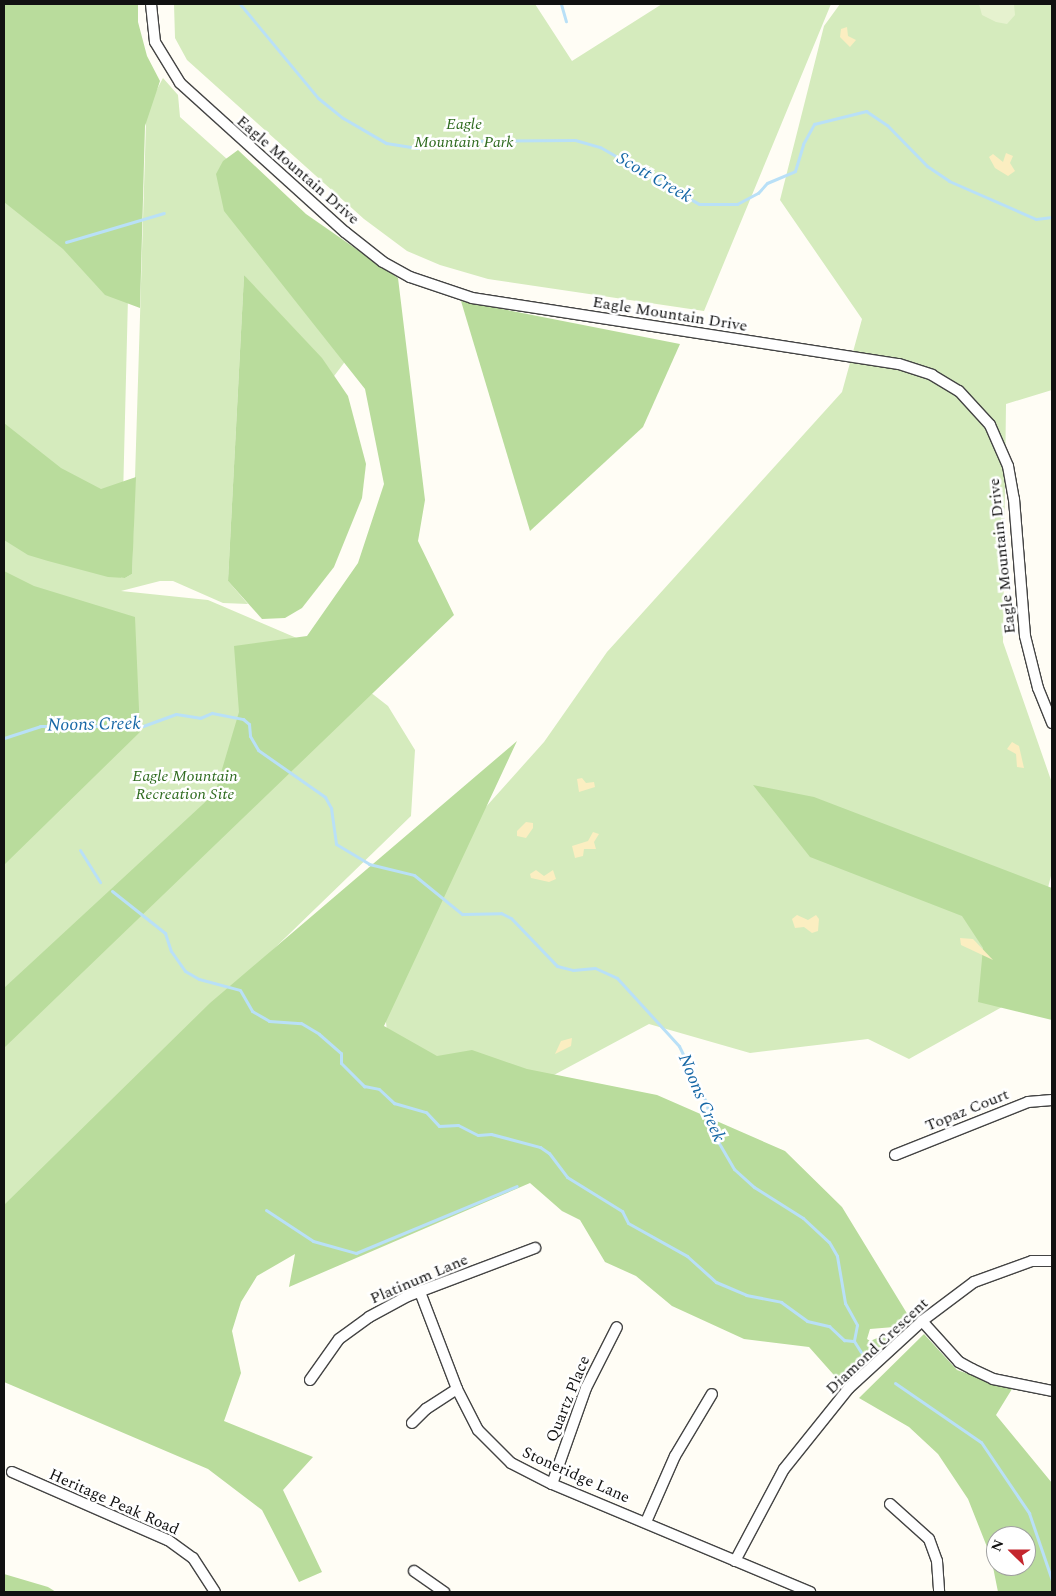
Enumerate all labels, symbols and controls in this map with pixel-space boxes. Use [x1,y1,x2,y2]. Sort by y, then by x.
street label: Eagle Mountain Drive [233,111,363,229]
park label: Eagle Mountain Park [414,114,514,152]
water label: Scott Creek [613,148,695,208]
street label: Eagle Mountain Drive [591,292,749,336]
street label: Eagle Mountain Drive [984,477,1020,635]
water label: Noons Creek [47,713,141,737]
park label: Eagle Mountain Recreation Site [132,766,238,804]
water label: Noons Creek [673,1051,729,1145]
street label: Topaz Court [922,1085,1012,1135]
street label: Platinum Lane [367,1250,471,1308]
street label: Diamond Crescent [822,1294,932,1398]
street label: Quartz Place [542,1353,594,1445]
street label: Stoneridge Lane [519,1443,633,1507]
street label: Heritage Peak Road [46,1465,182,1539]
north arrow [986,1526,1036,1576]
text: N [986,1536,1009,1555]

